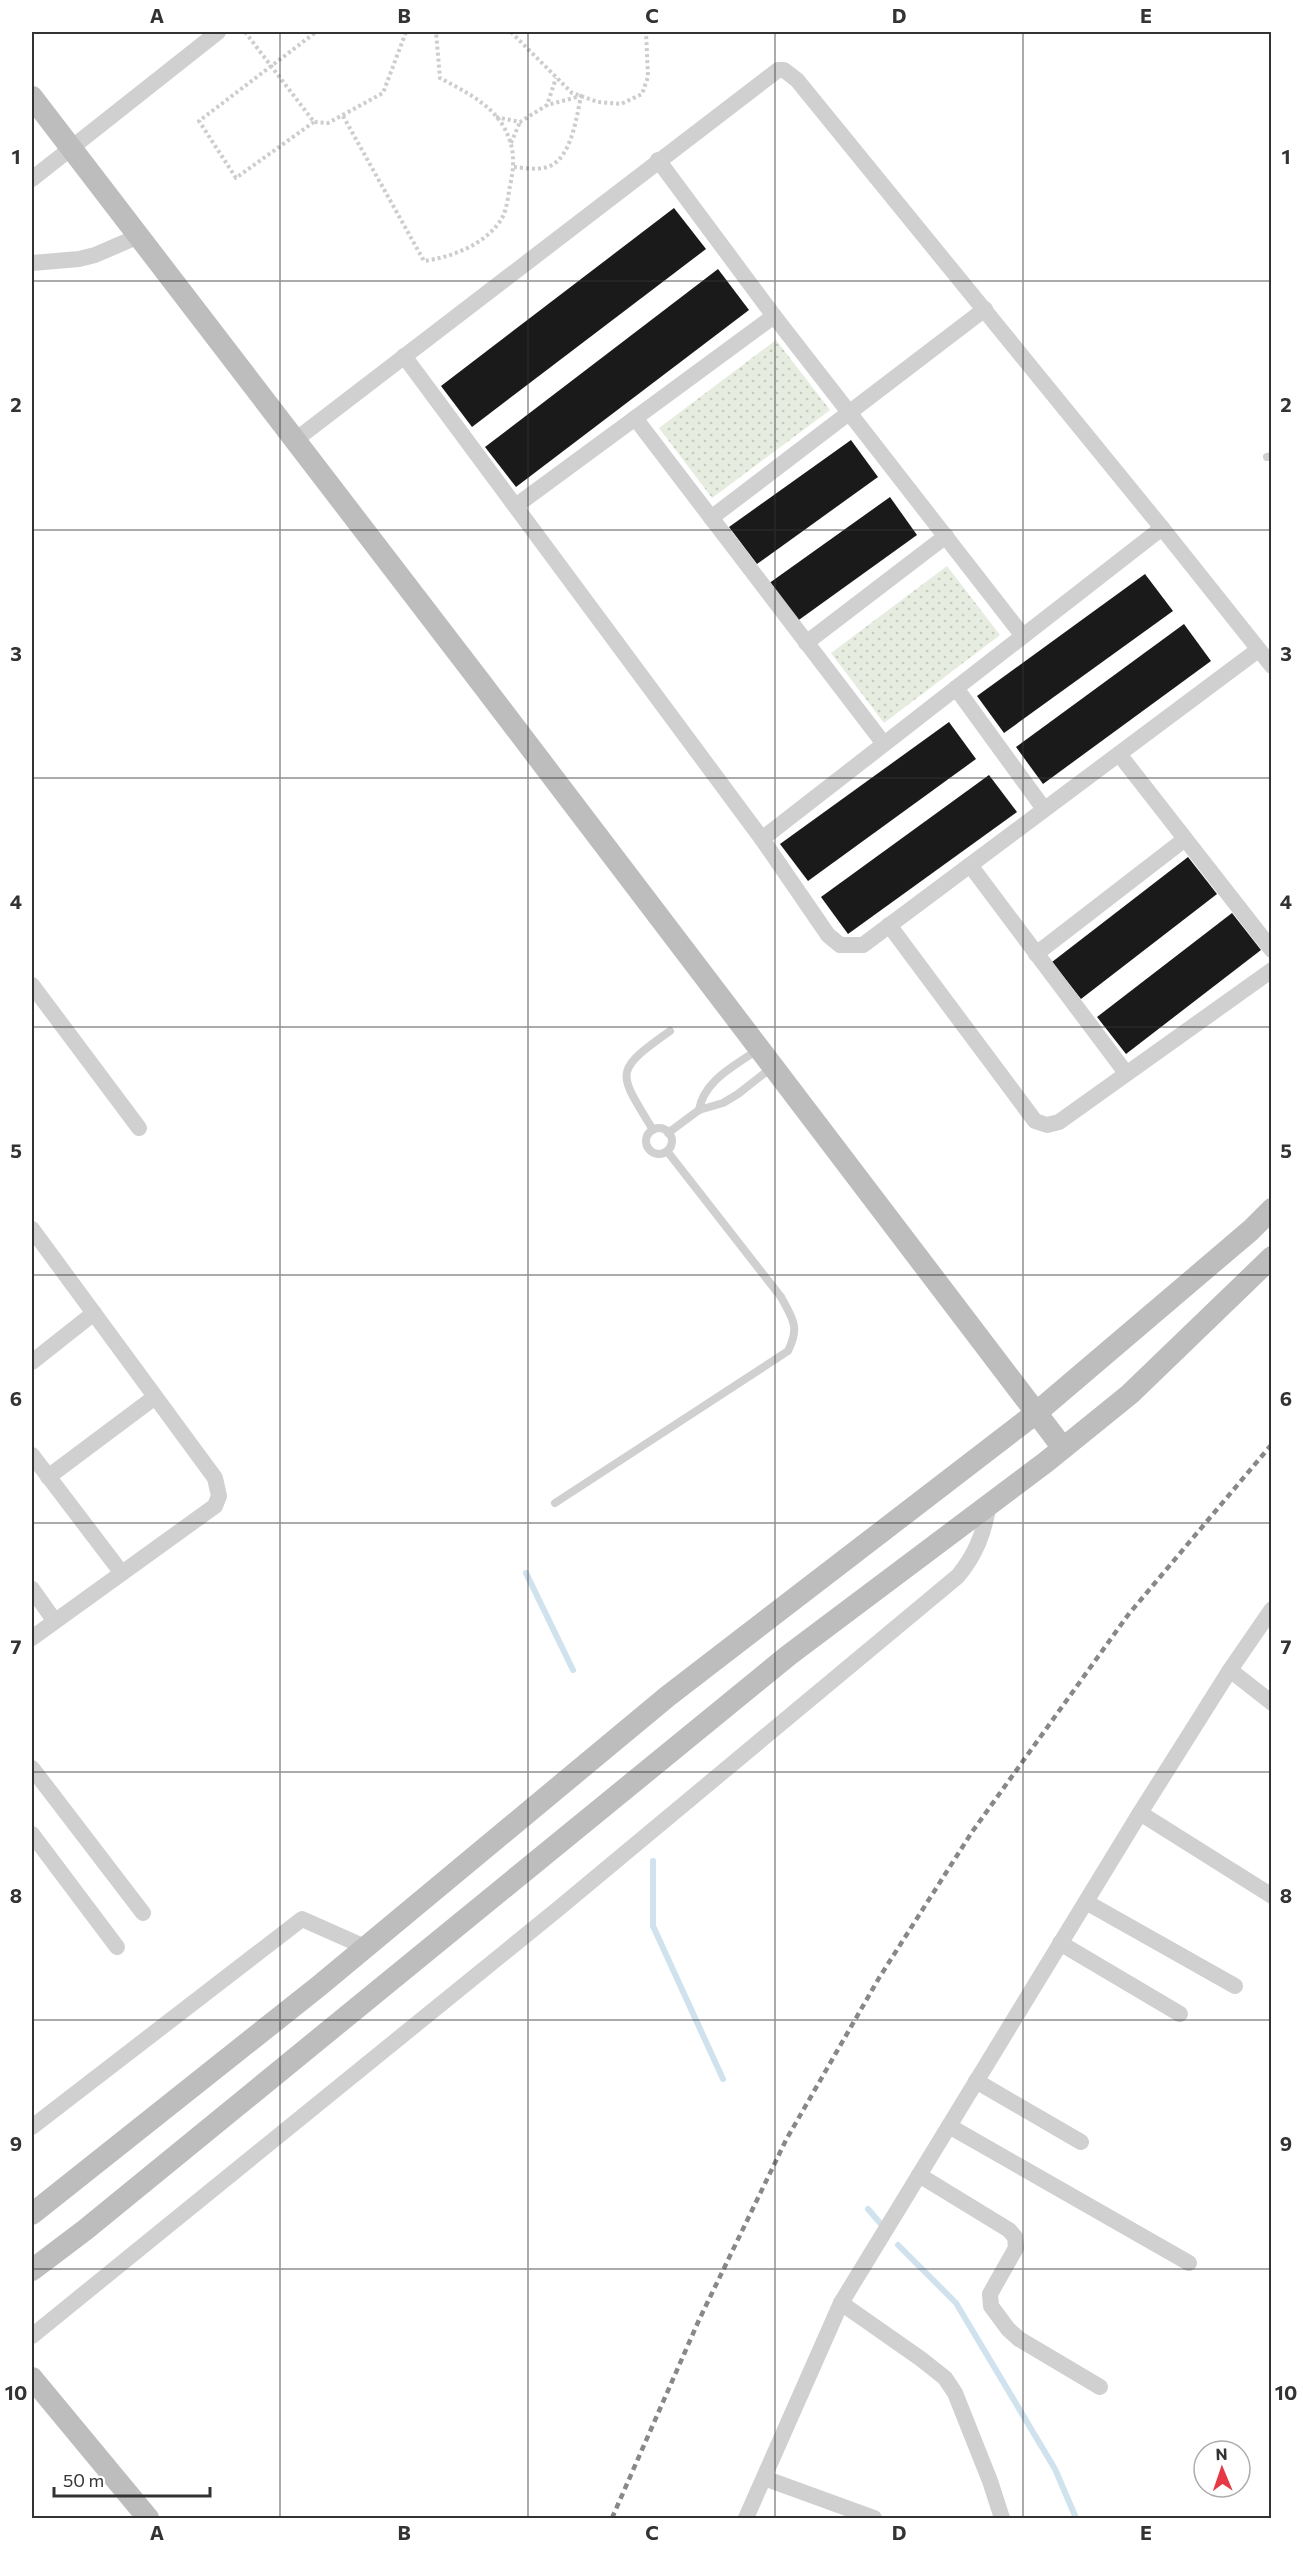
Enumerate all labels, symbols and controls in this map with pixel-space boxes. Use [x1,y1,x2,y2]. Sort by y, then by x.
text: A [150,3,164,27]
text: B [397,3,411,27]
text: C [645,3,659,27]
text: D [892,3,906,27]
text: E [1140,3,1152,27]
text: 1 [11,144,21,168]
text: 1 [1281,144,1291,168]
text: 2 [10,392,22,416]
text: 2 [1280,392,1292,416]
text: 3 [10,641,22,665]
text: 3 [1280,641,1292,665]
text: 4 [10,889,22,913]
text: 4 [1280,889,1292,913]
text: 5 [10,1138,22,1162]
text: 5 [1280,1138,1292,1162]
text: 6 [10,1386,22,1410]
text: 6 [1280,1386,1292,1410]
text: 7 [11,1634,22,1658]
text: 7 [1281,1634,1292,1658]
text: 8 [10,1883,22,1907]
text: 8 [1280,1883,1292,1907]
text: 9 [10,2131,22,2155]
text: 9 [1280,2131,1292,2155]
text: 10 [5,2380,27,2404]
text: 10 [1275,2380,1297,2404]
north arrow [1192,2439,1252,2499]
text: N [1215,2444,1228,2463]
scale bar [54,2460,210,2498]
text: 50 m [63,2469,104,2491]
text: A [150,2520,164,2544]
text: B [397,2520,411,2544]
text: C [645,2520,659,2544]
text: D [892,2520,906,2544]
text: E [1140,2520,1152,2544]

